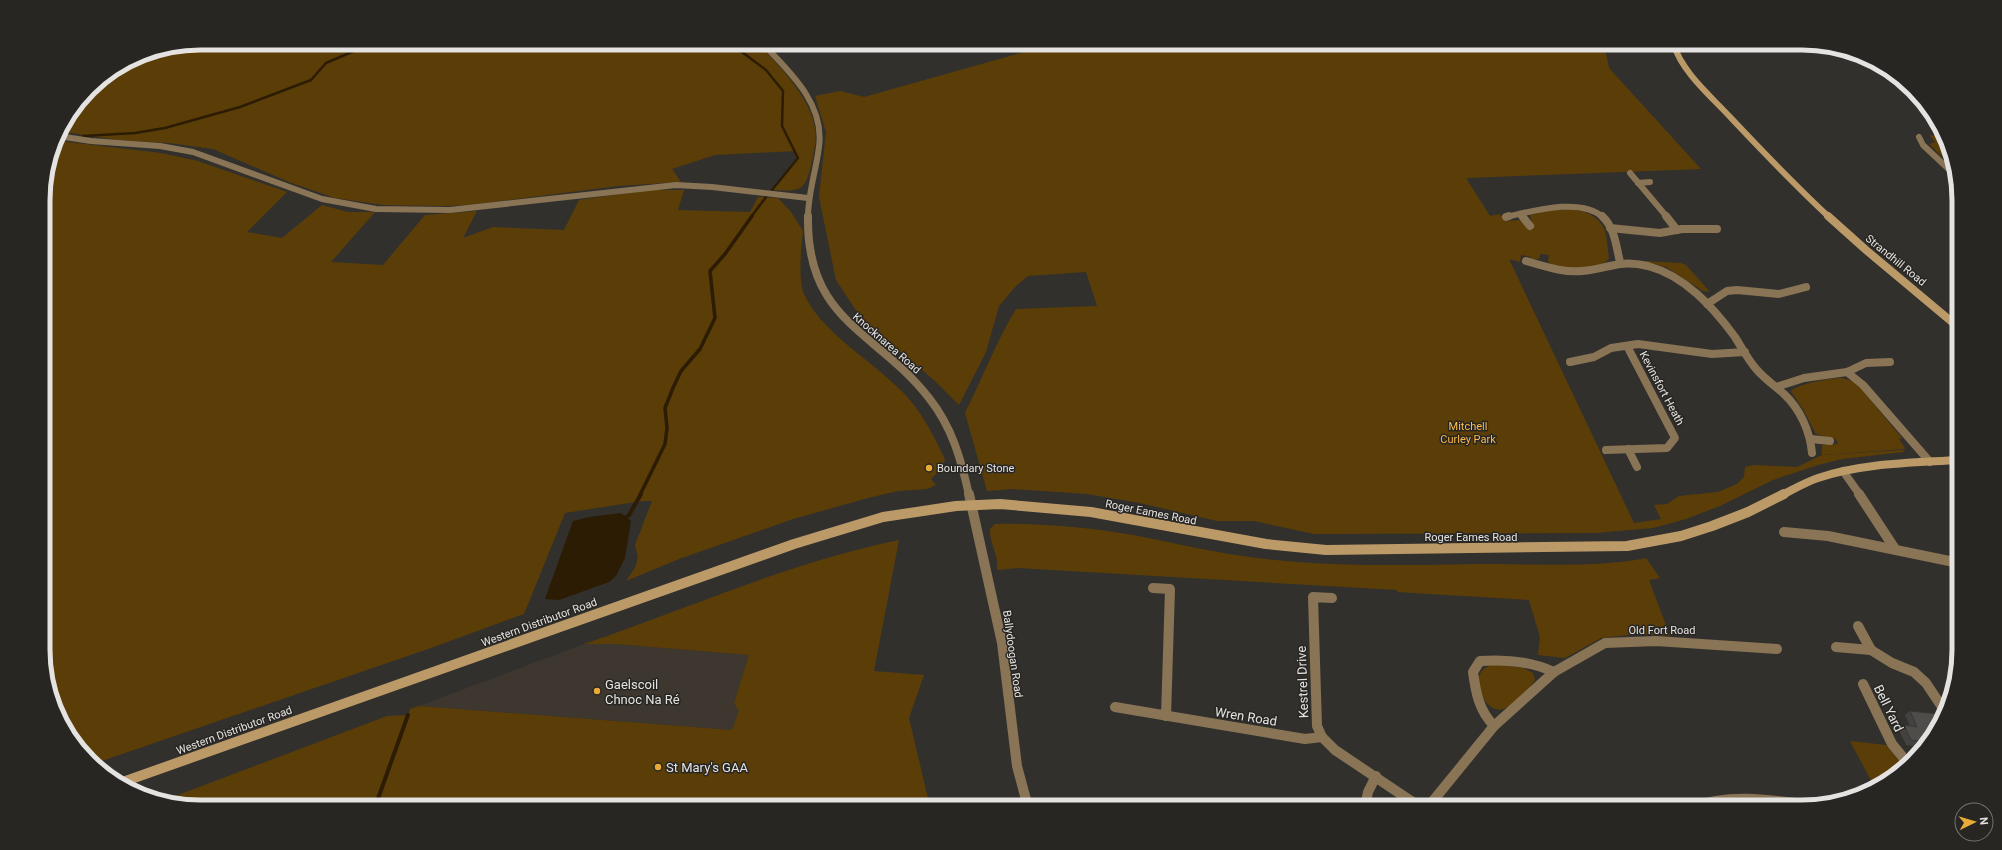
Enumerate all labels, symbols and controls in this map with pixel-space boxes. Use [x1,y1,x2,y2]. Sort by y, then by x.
street label: Strandhill Road [1863,232,1929,289]
street label: Knocknarea Road [850,310,923,376]
street label: Kevinsfort Heath [1637,349,1687,428]
park label: Mitchell Curley Park [1440,420,1496,446]
place label: Boundary Stone [937,462,1015,475]
marker: Boundary Stone [924,463,934,473]
street label: Roger Eames Road [1104,497,1198,528]
street label: Roger Eames Road [1425,531,1517,544]
street label: Western Distributor Road [479,595,599,649]
street label: Ballydoogan Road [1000,609,1025,699]
street label: Old Fort Road [1629,624,1695,637]
street label: Kestrel Drive [1294,645,1311,719]
place label: Gaelscoil Chnoc Na Ré [605,677,680,707]
street label: Bell Yard [1871,682,1906,734]
marker: Gaelscoil Chnoc Na Ré [592,686,602,696]
street label: Western Distributor Road [174,703,294,757]
street label: Wren Road [1214,704,1278,729]
place label: St Mary's GAA [666,760,748,775]
marker: St Mary's GAA [653,762,663,772]
north arrow [1954,802,1994,842]
text: N [1977,817,1990,826]

